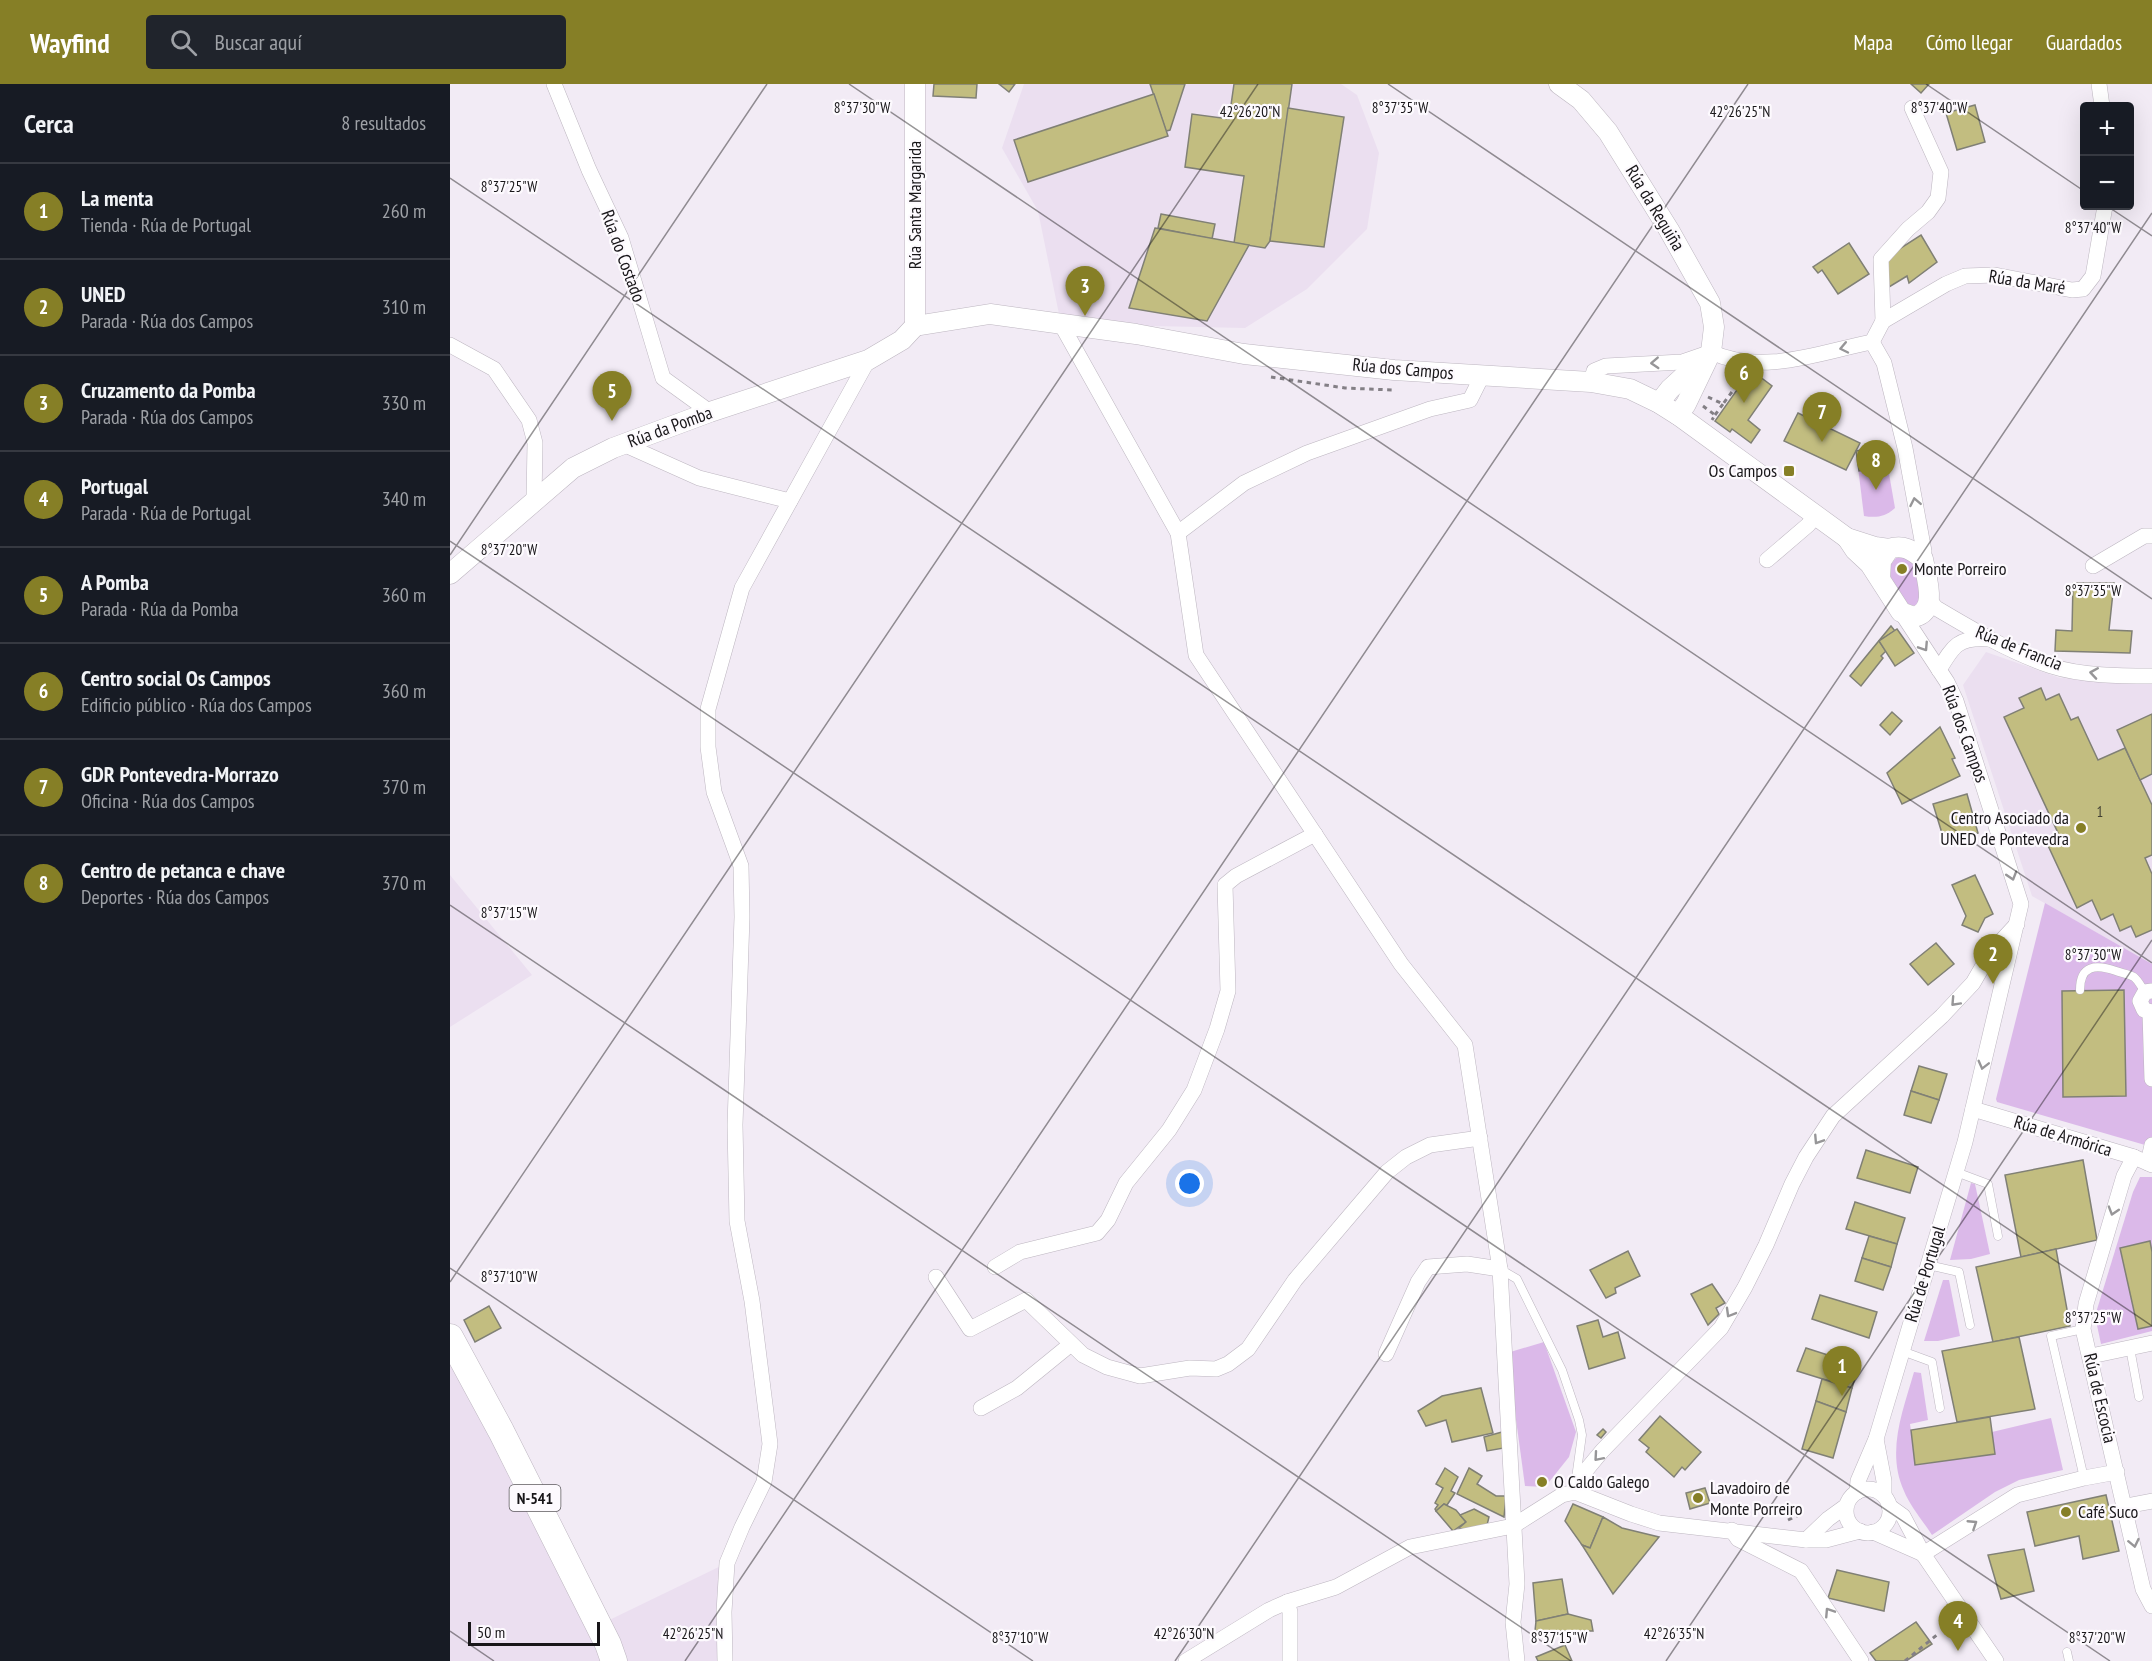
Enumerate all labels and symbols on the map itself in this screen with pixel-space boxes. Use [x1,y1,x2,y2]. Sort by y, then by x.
text: 8°37'30"W [834,98,890,117]
text: 8°37'35"W [1372,98,1428,117]
text: 8°37'40"W [1911,98,1967,117]
text: 42°26'20"N [1220,102,1280,121]
text: 42°26'25"N [1710,102,1770,121]
street label: Rúa Santa Margarida [903,141,926,269]
street label: Rúa da Reguiña [1621,161,1690,255]
text: 8°37'25"W [481,177,537,196]
street label: Rúa do Costado [596,207,651,305]
text: 8°37'40"W [2065,218,2121,237]
street label: Rúa da Maré [1987,264,2067,299]
pin: 3 [1066,266,1104,316]
one-way arrow [1839,340,1849,353]
street label: Rúa dos Campos [1351,353,1455,384]
pin: 6 [1724,354,1764,403]
one-way arrow [1650,357,1659,370]
pin: 5 [592,372,632,421]
pin: 7 [1802,392,1842,442]
street label: Rúa da Pomba [624,401,715,452]
pin: 8 [1856,440,1896,490]
place label: Os Campos [1709,459,1777,482]
marker: Os Campos [1782,464,1796,478]
one-way arrow [1909,497,1922,507]
text: 8°37'20"W [481,540,537,559]
place label: Monte Porreiro [1914,557,2007,580]
marker: Monte Porreiro [1895,562,1909,576]
text: 8°37'35"W [2065,581,2121,600]
street label: Rúa de Francia [1972,620,2066,675]
one-way arrow [1916,640,1927,651]
one-way arrow [2089,667,2099,680]
street label: Rúa dos Campos [1937,682,1994,785]
house number: 1 [2097,802,2103,821]
place label: Centro Asociado da UNED de Pontevedra [1940,806,2069,850]
marker: Centro Asociado da UNED de Pontevedra [2074,821,2088,835]
one-way arrow [2005,870,2017,881]
text: 8°37'15"W [481,903,537,922]
pin: 2 [1974,934,2012,984]
text: 8°37'30"W [2065,945,2121,964]
one-way arrow [1951,996,1962,1006]
one-way arrow [1978,1060,1991,1070]
street label: Rúa de Armórica [2011,1110,2115,1161]
one-way arrow [1814,1133,1825,1144]
your location [1175,1169,1204,1198]
one-way arrow [2108,1205,2120,1216]
street label: Rúa de Portugal [1899,1222,1950,1325]
text: 8°37'10"W [481,1267,537,1286]
one-way arrow [1725,1307,1737,1317]
text: 8°37'25"W [2065,1308,2121,1327]
pin: 1 [1822,1346,1862,1396]
street label: Rúa de Escocia [2079,1351,2122,1445]
one-way arrow [1594,1450,1605,1460]
place label: O Caldo Galego [1554,1470,1650,1493]
marker: O Caldo Galego [1535,1475,1549,1489]
place label: Lavadoiro de Monte Porreiro [1710,1476,1803,1520]
road number: N-541 [510,1485,560,1511]
marker: Lavadoiro de Monte Porreiro [1691,1491,1705,1505]
place label: Café Suco [2078,1500,2139,1523]
marker: Café Suco [2059,1505,2073,1519]
one-way arrow [1966,1520,1977,1531]
one-way arrow [2126,1538,2139,1548]
pin: 4 [1938,1602,1978,1651]
one-way arrow [1824,1608,1836,1618]
scale bar [468,1619,600,1646]
text: 42°26'25"N [663,1624,723,1643]
text: 42°26'30"N [1154,1624,1214,1643]
text: 42°26'35"N [1644,1624,1704,1643]
text: 8°37'10"W [992,1628,1048,1647]
text: 8°37'15"W [1531,1628,1587,1647]
text: 8°37'20"W [2069,1628,2125,1647]

